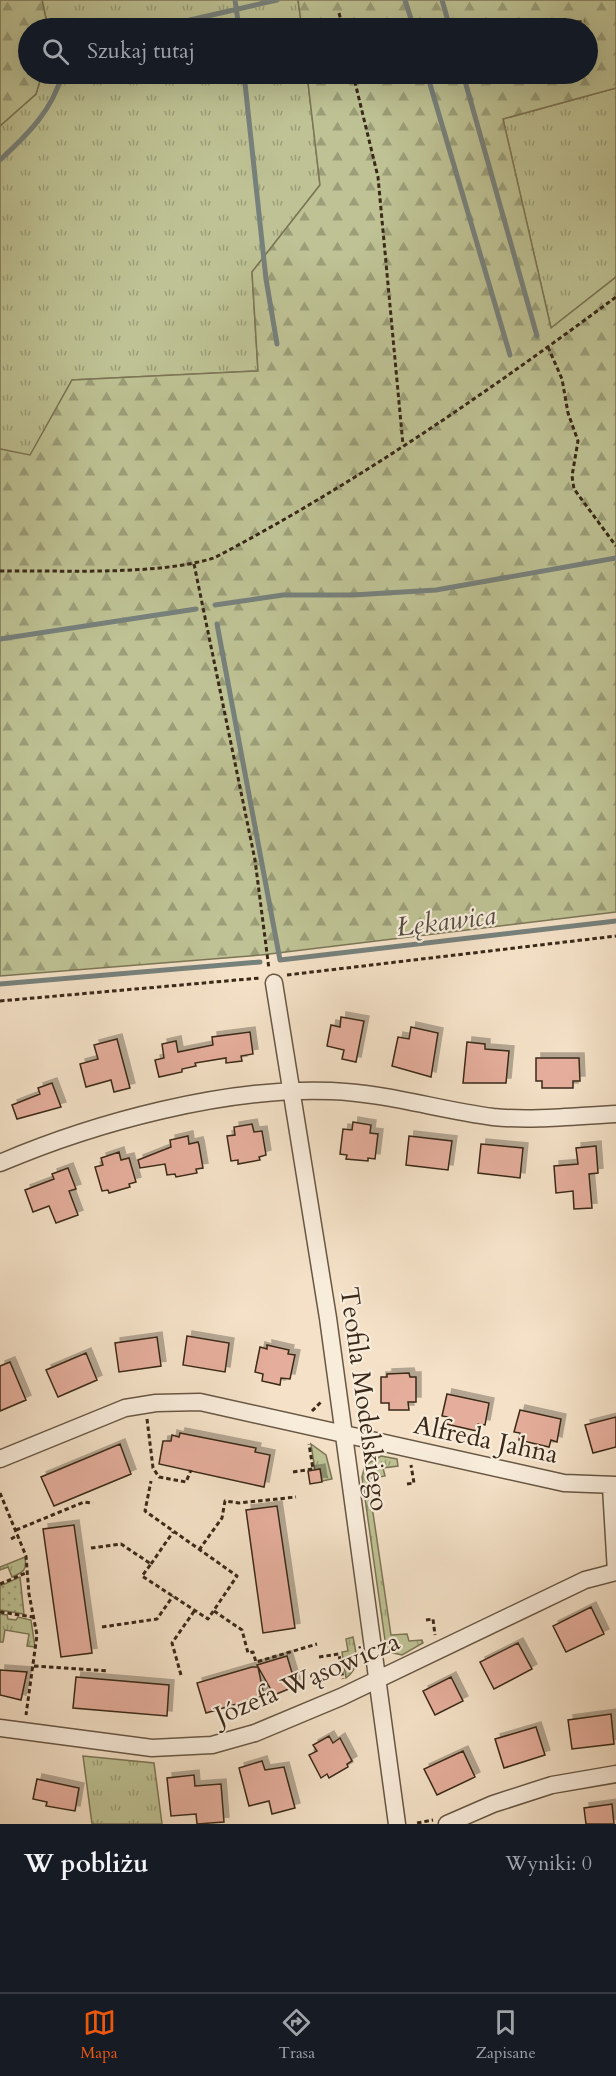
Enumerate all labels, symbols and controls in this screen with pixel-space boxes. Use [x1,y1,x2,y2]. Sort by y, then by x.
search box [18,18,598,84]
icon: search [39,35,72,68]
text: Szukaj tutaj [87,36,195,66]
water label: Łękawica [394,897,498,946]
street label: Teofila Modelskiego [331,1285,398,1513]
street label: Alfreda Jahna [411,1407,561,1472]
street label: Józefa Wąsowicza [206,1624,405,1735]
text: W pobliżu [24,1846,149,1881]
text: Wyniki: 0 [505,1850,592,1877]
tab: Mapa [80,2006,118,2064]
tab: Trasa [278,2006,315,2064]
tab: Zapisane [476,2006,536,2064]

